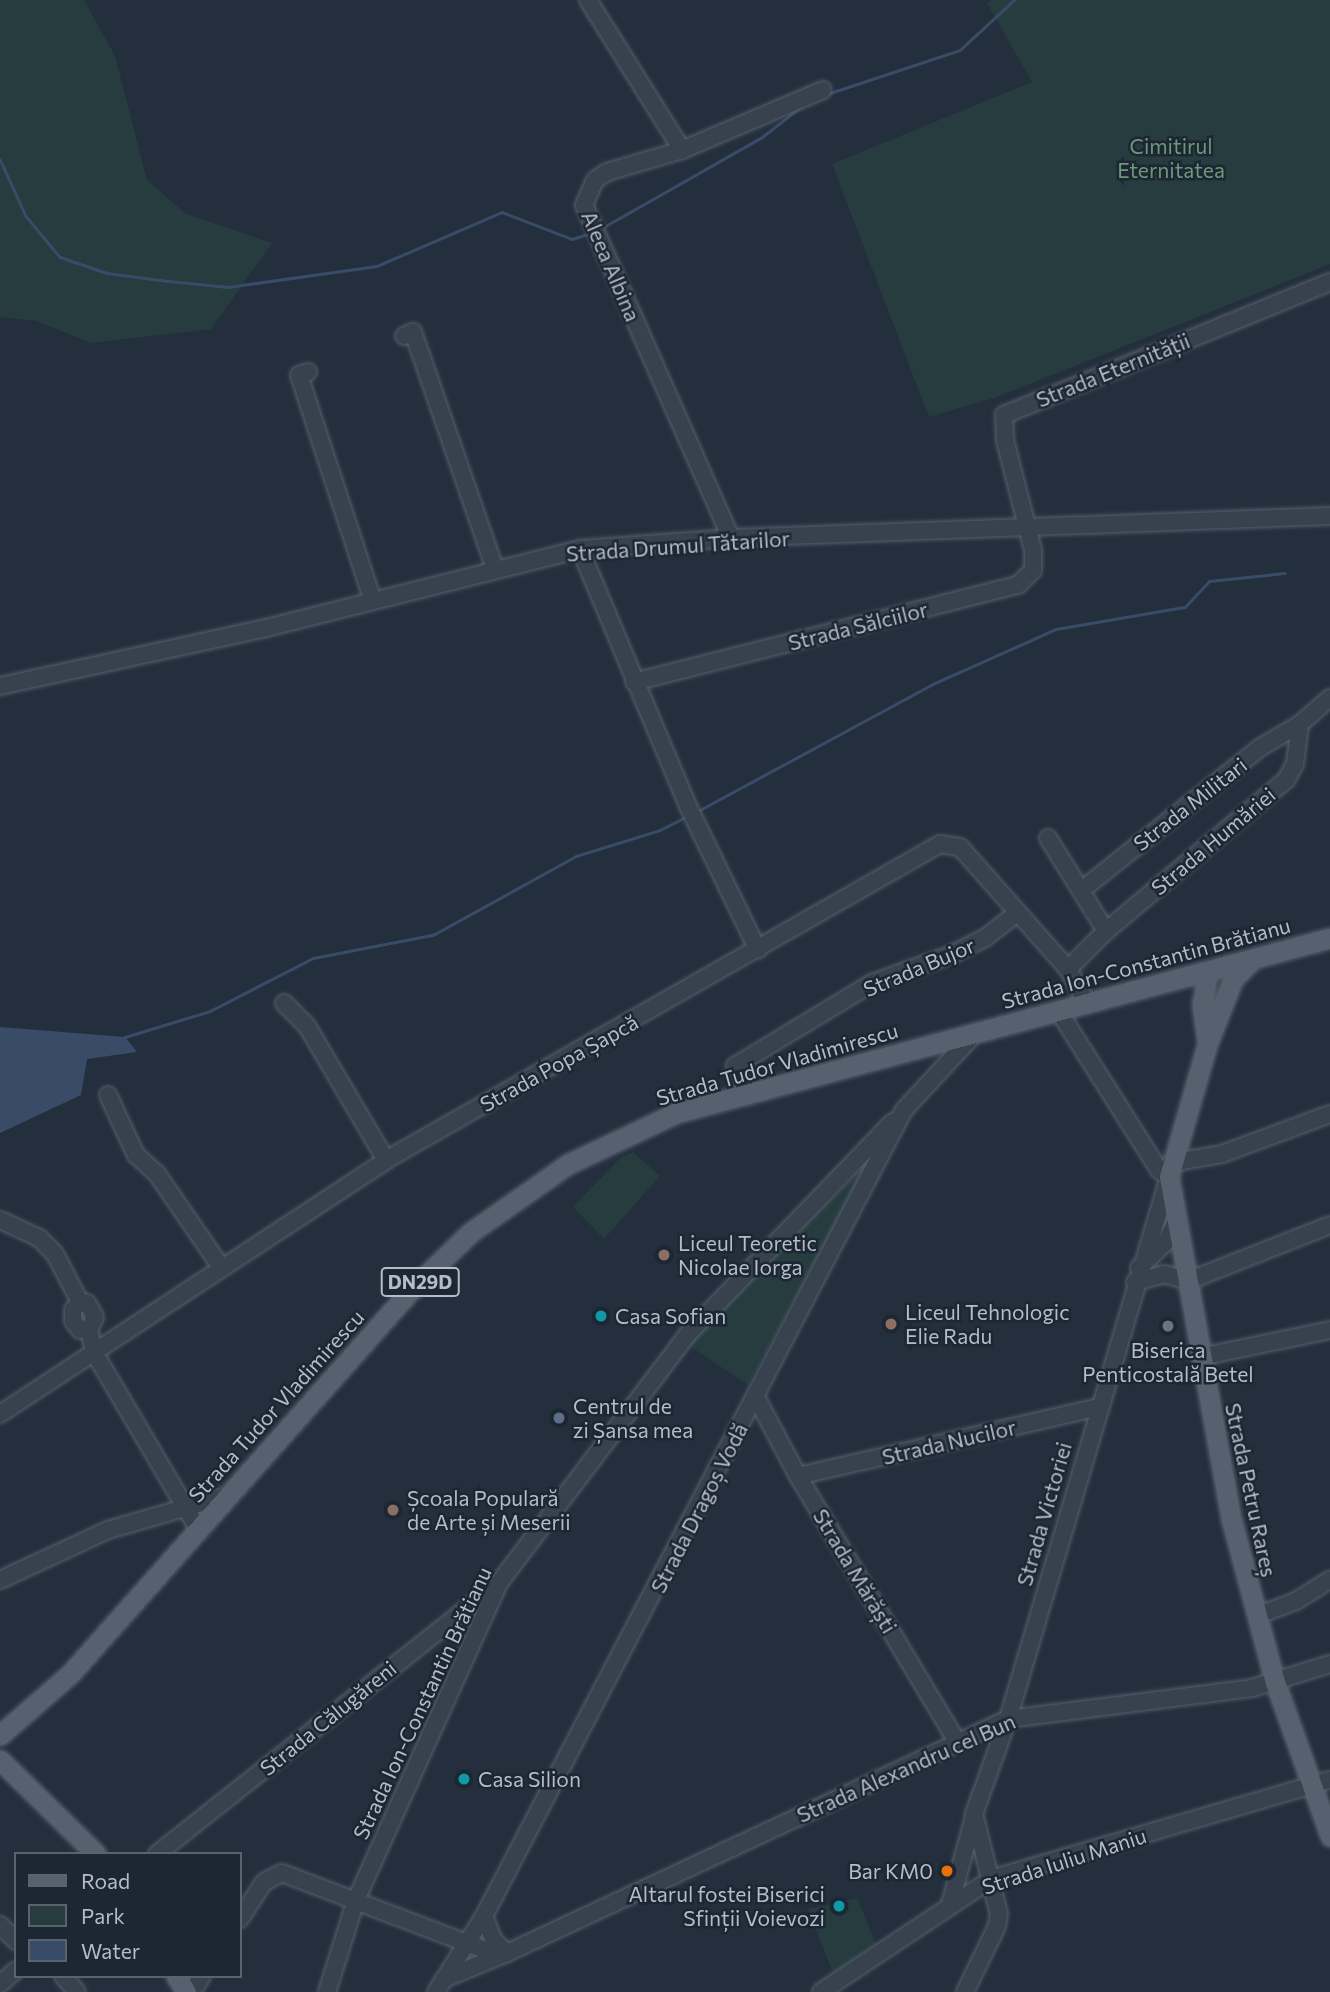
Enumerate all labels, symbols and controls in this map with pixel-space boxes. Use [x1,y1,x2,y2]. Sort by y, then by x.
park label: Cimitirul Eternitatea [1117,133,1225,183]
street label: Aleea Albina [576,207,646,325]
street label: Strada Eternității [1032,328,1194,412]
street label: Strada Drumul Tătarilor [565,526,791,566]
street label: Strada Sălciilor [786,596,930,656]
street label: Strada Militari [1128,752,1252,856]
street label: Strada Humăriei [1146,782,1280,900]
street label: Strada Ion-Constantin Brătianu [999,912,1293,1014]
street label: Strada Bujor [859,932,979,1002]
street label: Strada Popa Șapcă [476,1009,642,1117]
street label: Strada Tudor Vladimirescu [653,1017,901,1111]
place label: Liceul Teoretic Nicolae Iorga [678,1230,817,1280]
marker: Liceul Teoretic Nicolae Iorga [656,1247,672,1263]
road number: DN29D [380,1266,460,1298]
place label: Liceul Tehnologic Elie Radu [905,1299,1070,1349]
place label: Casa Sofian [615,1303,726,1329]
street label: Strada Tudor Vladimirescu [183,1305,369,1507]
marker: Casa Sofian [593,1308,609,1324]
marker: Liceul Tehnologic Elie Radu [883,1316,899,1332]
marker: Biserica Penticostală Betel [1160,1318,1176,1334]
place label: Biserica Penticostală Betel [1082,1337,1254,1387]
place label: Centrul de zi Șansa mea [573,1393,693,1443]
street label: Strada Petru Rareș [1220,1401,1282,1579]
marker: Centrul de zi Șansa mea [551,1410,567,1426]
street label: Strada Nucilor [880,1414,1018,1470]
street label: Strada Dragoș Vodă [645,1419,753,1597]
street label: Strada Victoriei [1011,1439,1077,1589]
place label: Școala Populară de Arte și Meserii [407,1485,571,1535]
marker: Școala Populară de Arte și Meserii [385,1502,401,1518]
street label: Strada Mărăști [808,1504,902,1638]
street label: Strada Ion-Constantin Brătianu [348,1563,496,1843]
street label: Strada Călugăreni [255,1655,401,1781]
street label: Strada Alexandru cel Bun [793,1708,1019,1828]
place label: Casa Silion [478,1766,581,1792]
marker: Casa Silion [456,1771,472,1787]
street label: Strada Iuliu Maniu [979,1823,1149,1899]
legend [14,1852,242,1978]
place label: Bar KM0 [848,1858,933,1884]
marker: Bar KM0 [939,1863,955,1879]
text: Road [81,1868,130,1893]
place label: Altarul fostei Biserici Sfinții Voievozi [628,1881,825,1931]
marker: Altarul fostei Biserici Sfinții Voievozi [831,1898,847,1914]
text: Park [81,1903,125,1928]
text: Water [81,1938,140,1963]

